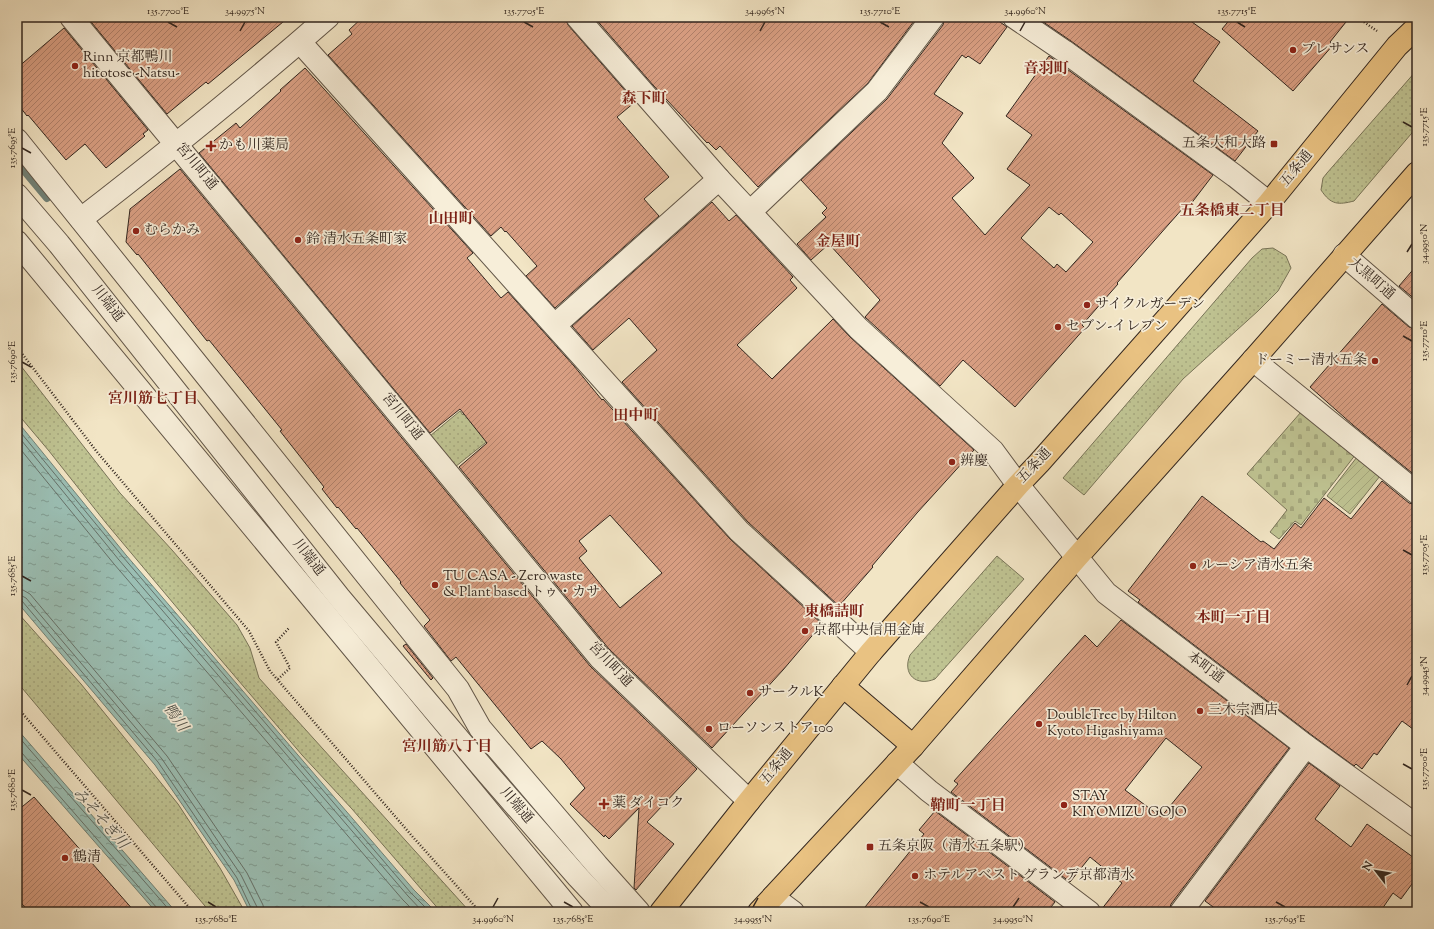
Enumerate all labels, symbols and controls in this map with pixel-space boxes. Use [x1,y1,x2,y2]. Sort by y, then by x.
text: 135.7700°E [147,4,189,19]
text: 34.9975°N [225,4,265,19]
text: 135.7705°E [504,4,544,19]
text: 34.9965°N [745,4,785,19]
text: 135.7710°E [860,4,900,19]
text: 34.9960°N [1004,4,1046,19]
text: 135.7715°E [1218,4,1256,19]
place label: プレサンス [1301,40,1369,60]
marker: プレサンス [1288,45,1298,55]
place label: Rinn 京都鴨川 hitotose -Natsu- [83,48,180,84]
district label: 音羽町 [1023,59,1069,80]
marker: Rinn 京都鴨川 hitotose -Natsu- [70,61,80,71]
district label: 森下町 [621,89,667,110]
text: 135.7715°E [1417,108,1432,146]
text: 135.7695°E [5,128,20,168]
place label: 五条大和大路 [1182,134,1266,154]
place label: かも川薬局 [219,136,289,156]
street label: 宮川町通 [170,139,222,195]
marker: 五条大和大路 [1269,139,1279,149]
marker: かも川薬局 [206,141,216,151]
street label: 五条通 [1276,146,1318,192]
district label: 五条橋東二丁目 [1179,201,1285,222]
district label: 山田町 [428,209,474,230]
place label: むらかみ [144,221,200,241]
text: 34.9950°N [1417,224,1432,264]
marker: むらかみ [131,226,141,236]
place label: 鈴 清水五条町家 [306,230,407,250]
district label: 金屋町 [815,232,861,253]
marker: 鈴 清水五条町家 [293,235,303,245]
street label: 大黒町通 [1343,253,1399,305]
street label: 川端通 [86,281,128,327]
place label: サイクルガーデン [1095,295,1205,315]
marker: サイクルガーデン [1082,300,1092,310]
place label: セブン-イレブン [1066,317,1168,337]
text: 135.7710°E [1417,321,1432,361]
marker: セブン-イレブン [1053,322,1063,332]
text: 135.7690°E [5,341,20,383]
place label: ドーミー清水五条 [1255,351,1367,371]
marker: ドーミー清水五条 [1370,356,1380,366]
district label: 宮川筋七丁目 [108,389,198,410]
street label: 宮川町通 [377,389,427,445]
district label: 田中町 [613,406,659,427]
street label: 五条通 [1013,444,1057,488]
place label: 辨慶 [960,452,988,472]
marker: 辨慶 [947,457,957,467]
street label: 川端通 [287,535,329,581]
text: 135.7705°E [1417,535,1432,575]
text: 135.7685°E [5,556,20,596]
place label: ルーシア清水五条 [1201,556,1313,576]
marker: ルーシア清水五条 [1188,561,1198,571]
place label: TU CASA - Zero waste & Plant based トゥ・カサ [443,567,600,603]
marker: TU CASA - Zero waste & Plant based トゥ・カサ [430,580,440,590]
district label: 東橋詰町 [804,602,864,623]
district label: 本町一丁目 [1195,608,1271,629]
place label: 京都中央信用金庫 [813,621,925,641]
marker: 京都中央信用金庫 [800,626,810,636]
street label: 宮川町通 [583,638,637,692]
street label: 本町通 [1182,647,1228,689]
text: 34.9945°N [1417,656,1432,696]
place label: サークルK [758,683,824,703]
marker: サークルK [745,688,755,698]
water label: 鴨川 [158,700,193,738]
place label: 三木宗酒店 [1208,701,1278,721]
place label: DoubleTree by Hilton Kyoto Higashiyama [1047,706,1177,742]
marker: 三木宗酒店 [1195,706,1205,716]
place label: ローソンストア100 [717,719,833,739]
marker: DoubleTree by Hilton Kyoto Higashiyama [1034,719,1044,729]
marker: ローソンストア100 [704,724,714,734]
district label: 宮川筋八丁目 [402,737,492,758]
street label: 五条通 [756,744,798,790]
text: 135.7700°E [1417,748,1432,790]
text: 135.7680°E [5,769,20,811]
water label: みそそぎ川 [67,784,134,856]
street label: 川端通 [495,784,537,828]
place label: STAY KIYOMIZU GOJO [1072,787,1187,823]
place label: 薬 ダイコク [612,794,684,814]
district label: 鞘町一丁目 [930,796,1006,817]
marker: 薬 ダイコク [599,799,609,809]
marker: STAY KIYOMIZU GOJO [1059,800,1069,810]
place label: 五条京阪（清水五条駅） [878,837,1032,857]
marker: 五条京阪（清水五条駅） [865,842,875,852]
place label: 鶴清 [73,848,101,868]
north arrow [1356,851,1396,891]
marker: 鶴清 [60,853,70,863]
text: N [1359,858,1378,875]
place label: ホテルアベスト グランデ京都清水 [923,866,1135,886]
marker: ホテルアベスト グランデ京都清水 [910,871,920,881]
text: 135.7680°E [195,912,237,927]
text: 34.9960°N [472,912,514,927]
text: 135.7685°E [553,912,593,927]
text: 34.9955°N [734,912,772,927]
text: 135.7690°E [908,912,950,927]
text: 34.9950°N [993,912,1033,927]
text: 135.7695°E [1265,912,1305,927]

